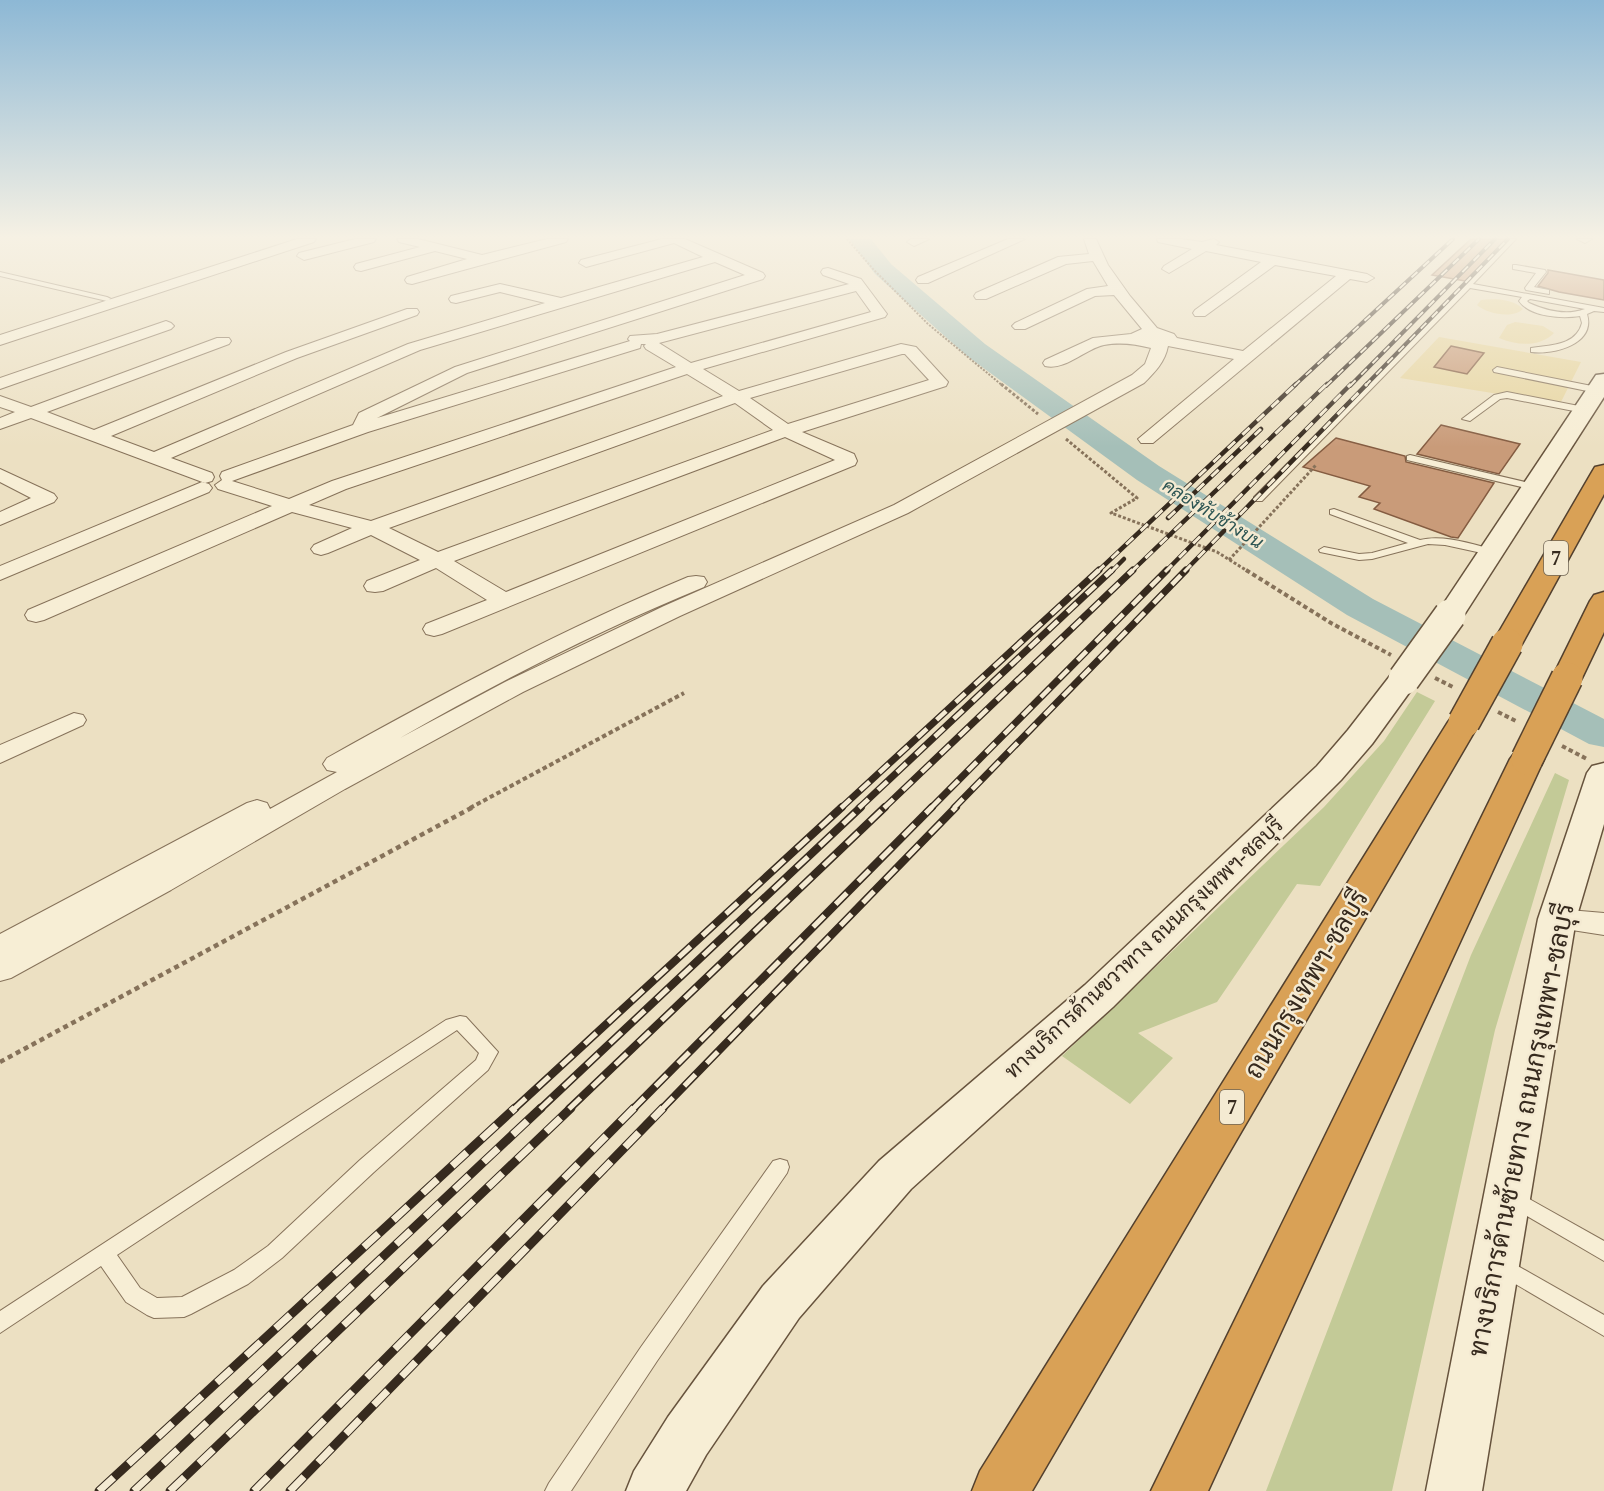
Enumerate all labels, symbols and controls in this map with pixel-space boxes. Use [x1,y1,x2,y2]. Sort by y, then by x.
water label: คลองทับช้างบน [1159,474,1268,553]
road number: 7 [1544,541,1568,575]
street label: ทางบริการด้านขวาทาง ถนนกรุงเทพฯ-ชลบุรี [999,812,1289,1085]
street label: ถนนกรุงเทพฯ-ชลบุรี [1237,884,1377,1085]
street label: ทางบริการด้านซ้ายทาง ถนนกรุงเทพฯ-ชลบุรี [1461,900,1583,1360]
road number: 7 [1220,1090,1244,1124]

